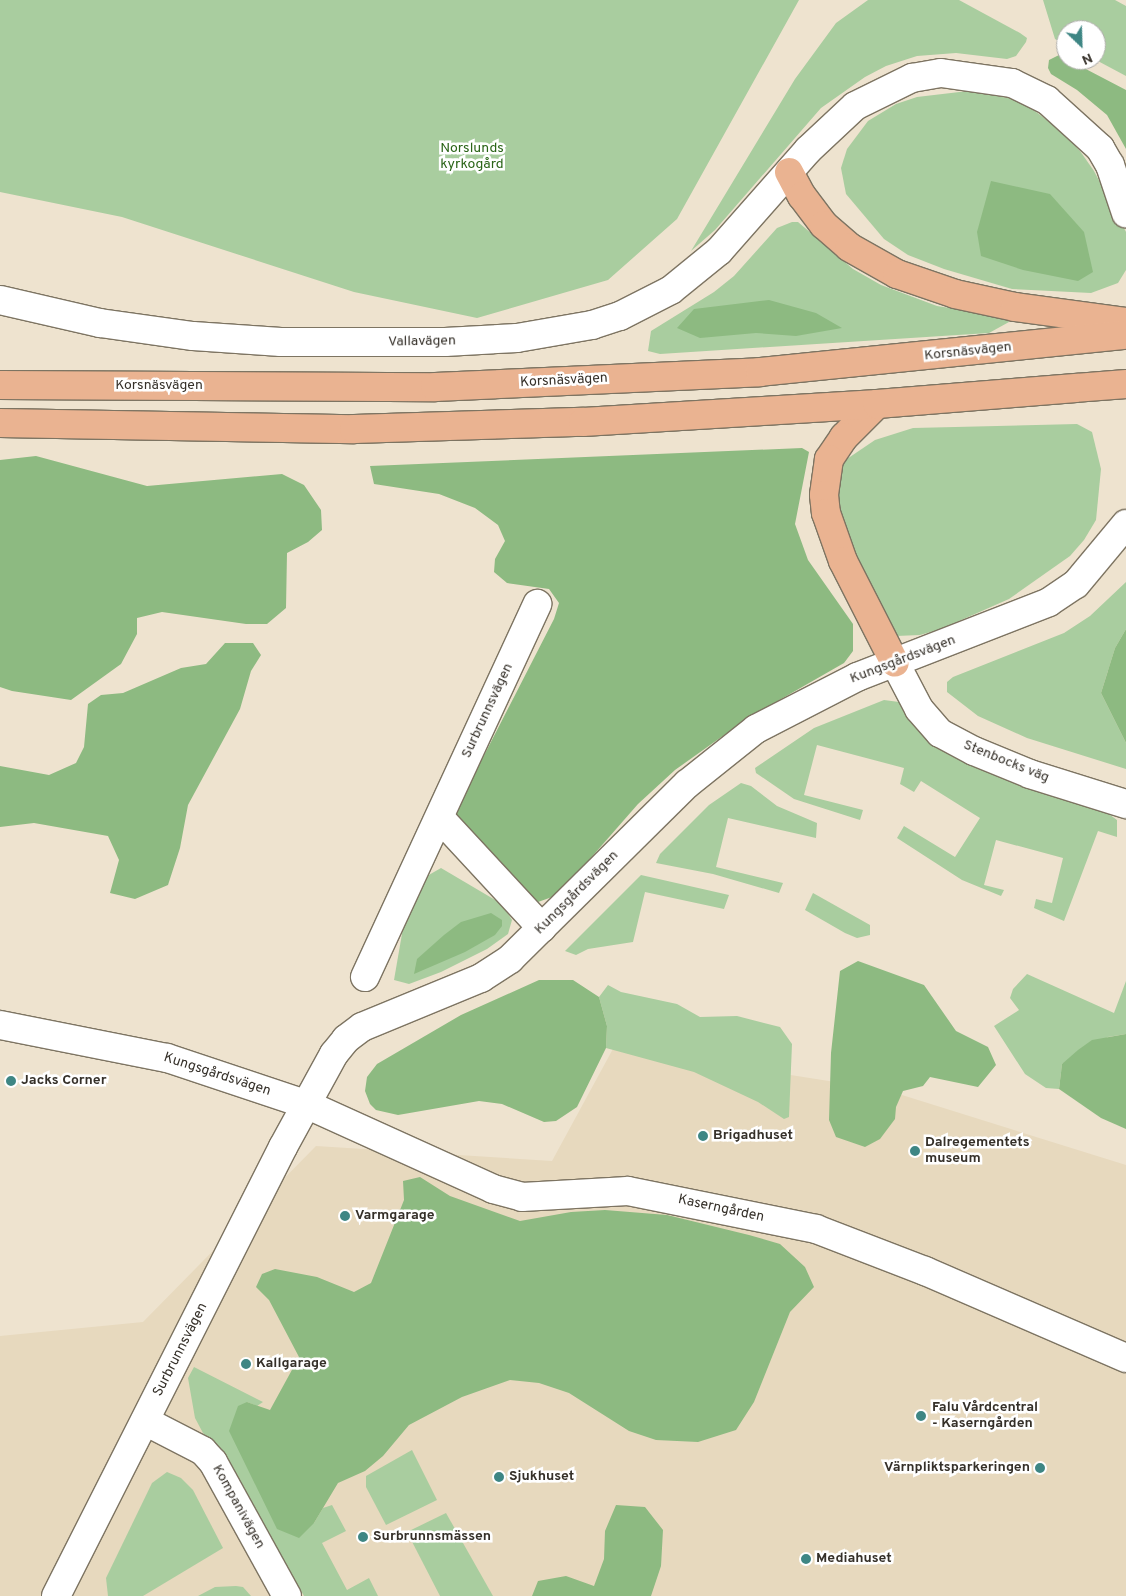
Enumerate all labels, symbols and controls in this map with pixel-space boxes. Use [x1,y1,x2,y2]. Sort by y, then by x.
north arrow [1056,20,1106,70]
text: N [1079,48,1095,68]
park label: Norslunds kyrkogård [440,141,504,174]
street label: Vallavägen [388,333,456,351]
street label: Korsnäsvägen [924,339,1012,365]
street label: Korsnäsvägen [520,370,608,392]
street label: Korsnäsvägen [115,378,203,394]
street label: Kungsgårdsvägen [848,632,958,688]
street label: Surbrunnsvägen [459,661,517,761]
street label: Stenbocks väg [961,737,1051,787]
street label: Kungsgårdsvägen [532,848,622,938]
street label: Kungsgårdsvägen [161,1050,273,1100]
place label: Jacks Corner [21,1073,107,1089]
marker: Jacks Corner [5,1075,17,1087]
place label: Brigadhuset [713,1128,793,1144]
marker: Brigadhuset [697,1130,709,1142]
place label: Dalregementets museum [925,1135,1030,1168]
marker: Dalregementets museum [909,1145,921,1157]
street label: Kaserngården [676,1192,766,1226]
place label: Varmgarage [355,1208,435,1224]
marker: Varmgarage [339,1210,351,1222]
street label: Surbrunnsvägen [150,1300,212,1400]
place label: Kallgarage [256,1356,327,1372]
marker: Kallgarage [240,1358,252,1370]
place label: Falu Vårdcentral - Kaserngården [932,1400,1039,1432]
marker: Falu Vårdcentral - Kaserngården [914,1409,928,1423]
place label: Värnpliktsparkeringen [884,1460,1030,1476]
street label: Kompanivägen [208,1462,268,1552]
marker: Värnpliktsparkeringen [1034,1462,1046,1474]
place label: Sjukhuset [509,1469,574,1485]
marker: Sjukhuset [493,1471,505,1483]
place label: Surbrunnsmässen [373,1529,491,1545]
marker: Surbrunnsmässen [357,1531,369,1543]
place label: Mediahuset [816,1551,892,1567]
marker: Mediahuset [800,1553,812,1565]

